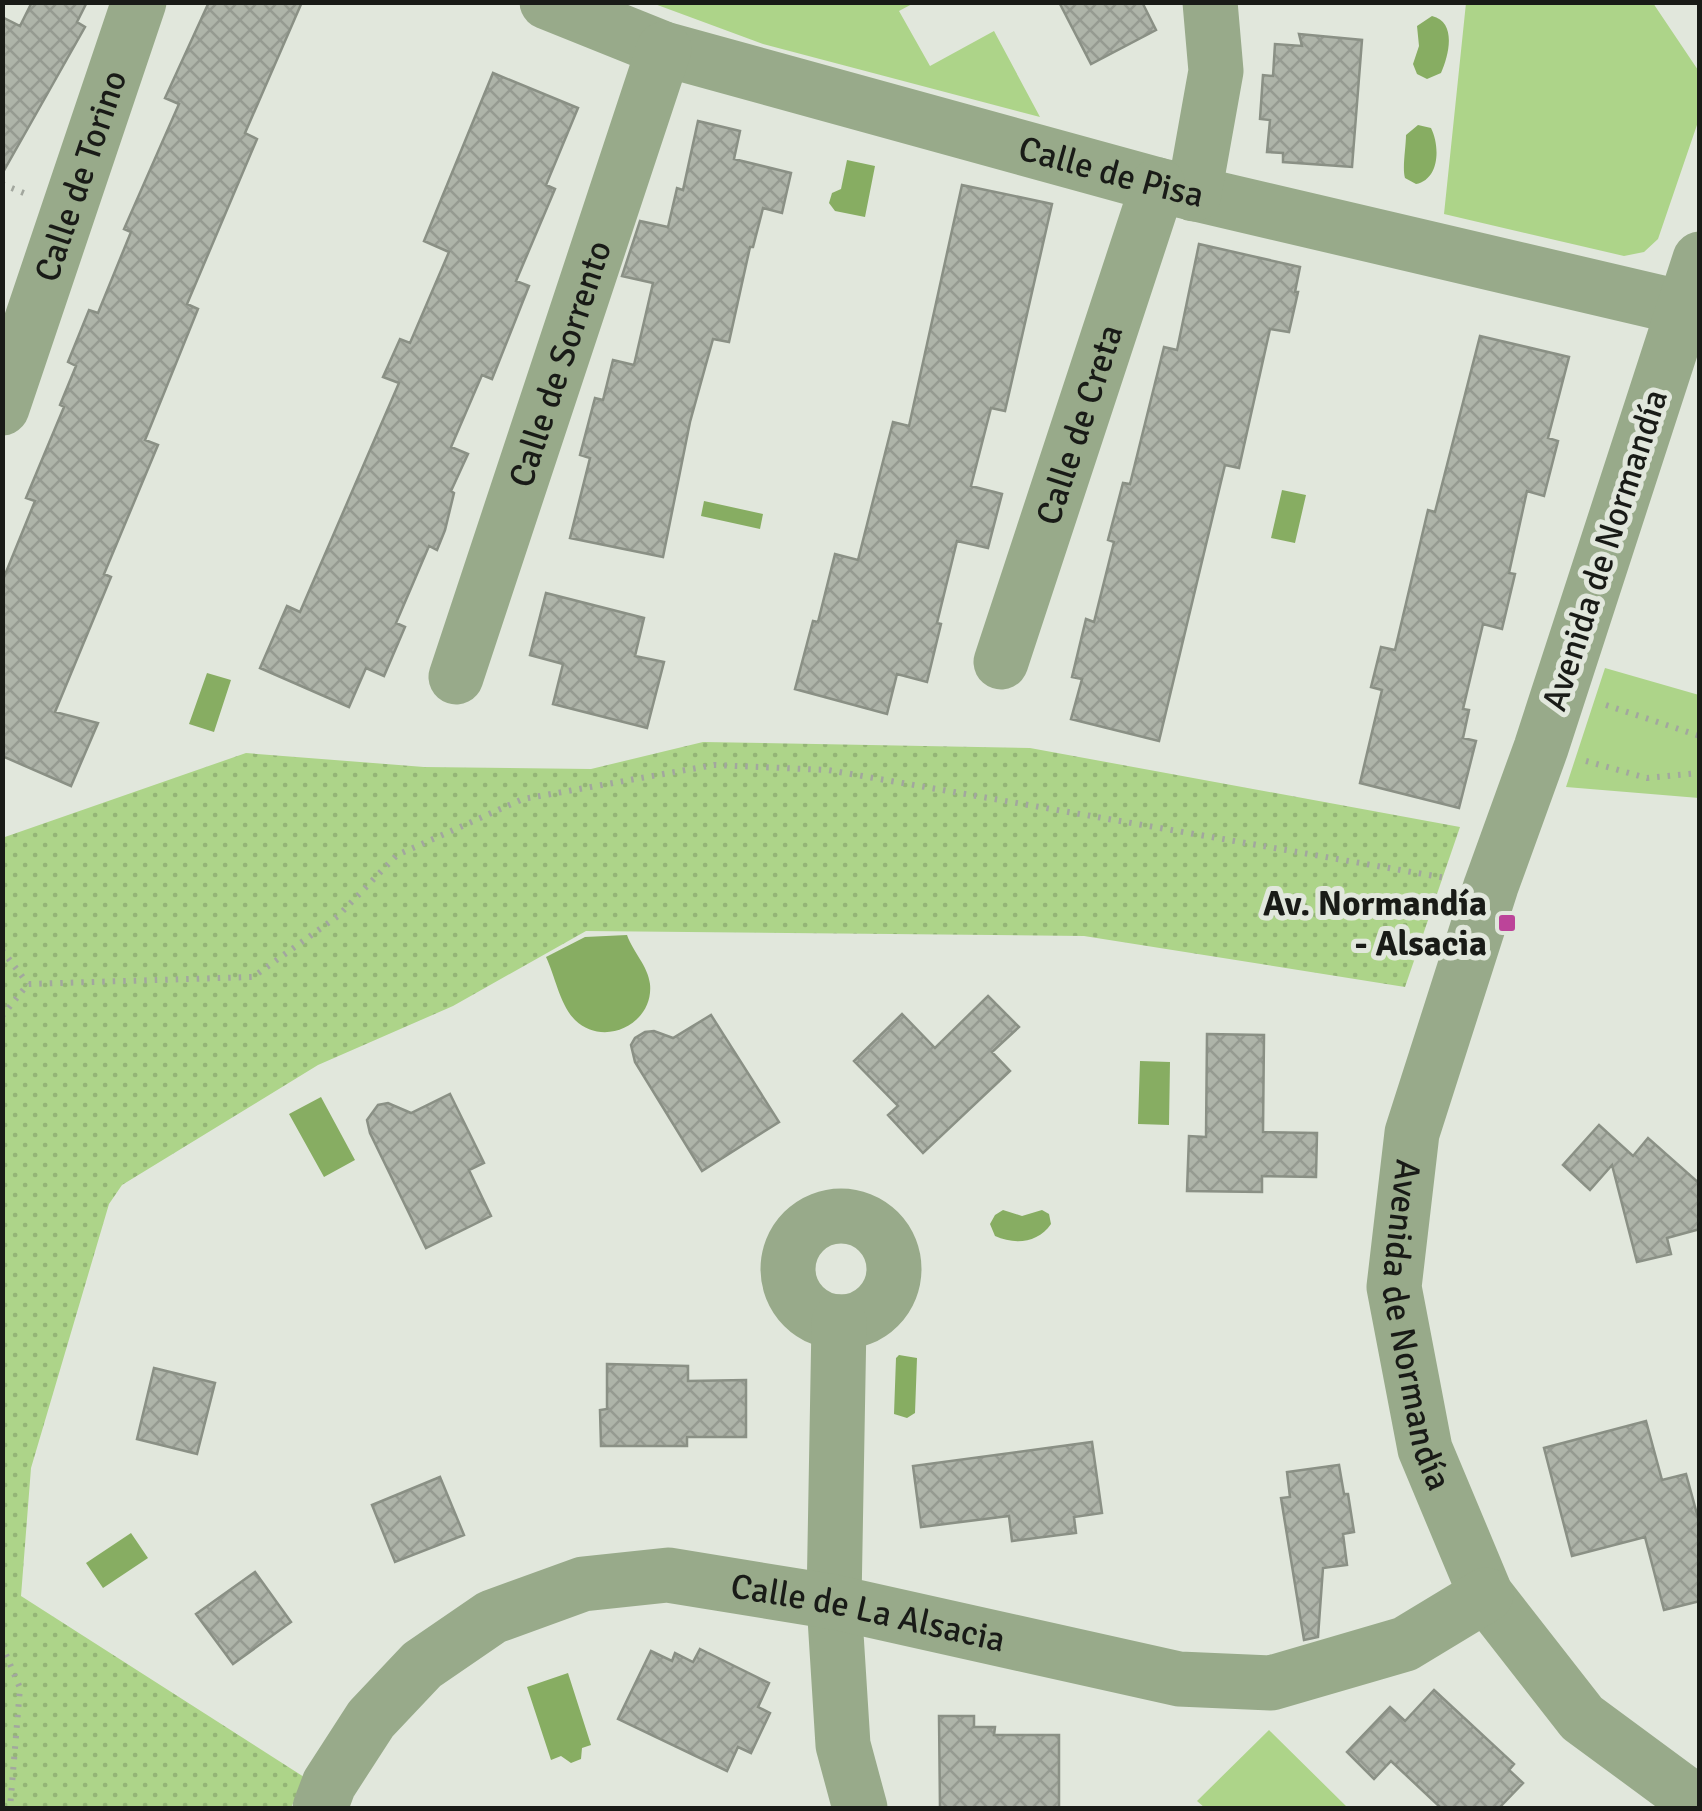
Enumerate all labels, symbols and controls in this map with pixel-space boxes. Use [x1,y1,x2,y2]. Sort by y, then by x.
street label: Calle de Torino [25,65,136,287]
street label: Calle de Pisa [1014,126,1208,217]
street label: Calle de Sorrento [499,235,621,493]
street label: Calle de Creta [1026,319,1132,530]
street label: Avenida de Normandía [1533,384,1677,716]
place label: Av. Normandía - Alsacia [1263,882,1487,965]
marker: Av. Normandía - Alsacia [1496,912,1518,934]
street label: Avenida de Normandía [1373,1157,1461,1496]
street label: Calle de La Alsacia [728,1564,1009,1661]

